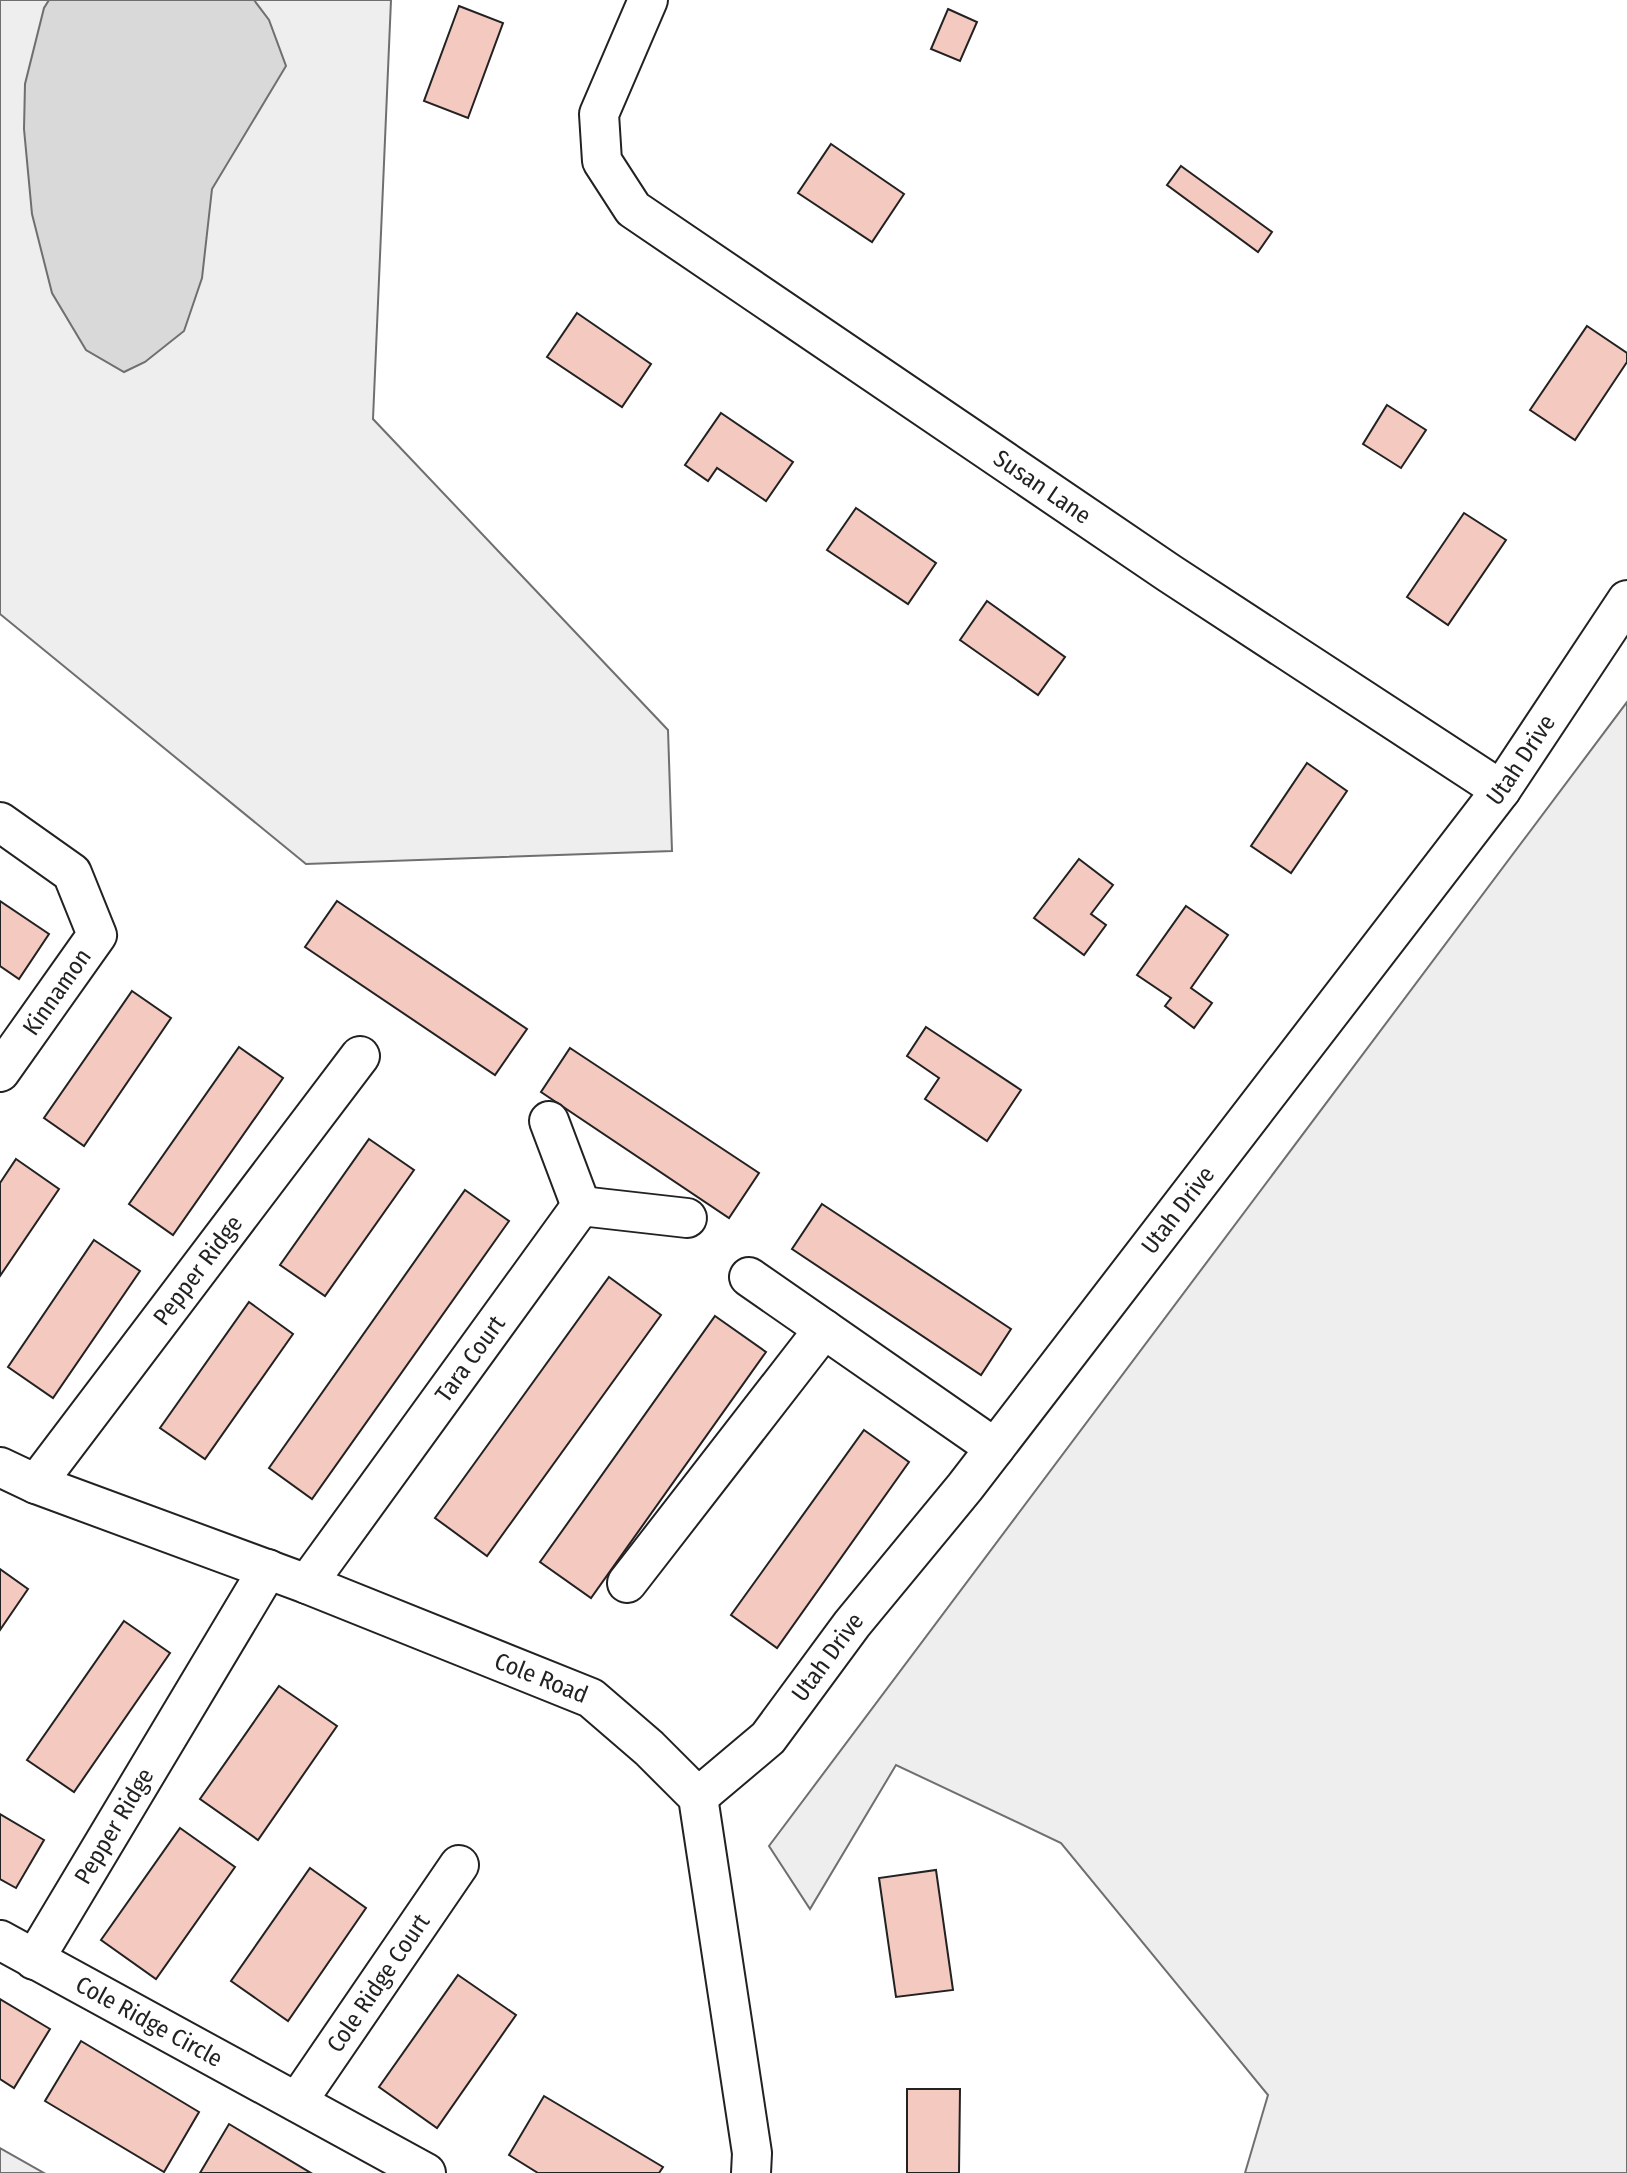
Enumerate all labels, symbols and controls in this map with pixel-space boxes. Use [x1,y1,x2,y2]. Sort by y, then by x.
street label: Susan Lane [988,444,1096,530]
street label: Utah Drive [1481,709,1561,811]
street label: Kinnamon [17,943,97,1041]
street label: Utah Drive [1135,1161,1220,1259]
street label: Pepper Ridge [147,1210,248,1331]
street label: Tara Court [430,1310,511,1408]
street label: Utah Drive [786,1607,869,1707]
street label: Cole Road [491,1647,592,1709]
street label: Pepper Ridge [69,1763,159,1889]
street label: Cole Ridge Court [321,1908,436,2058]
street label: Cole Ridge Circle [71,1970,227,2073]

